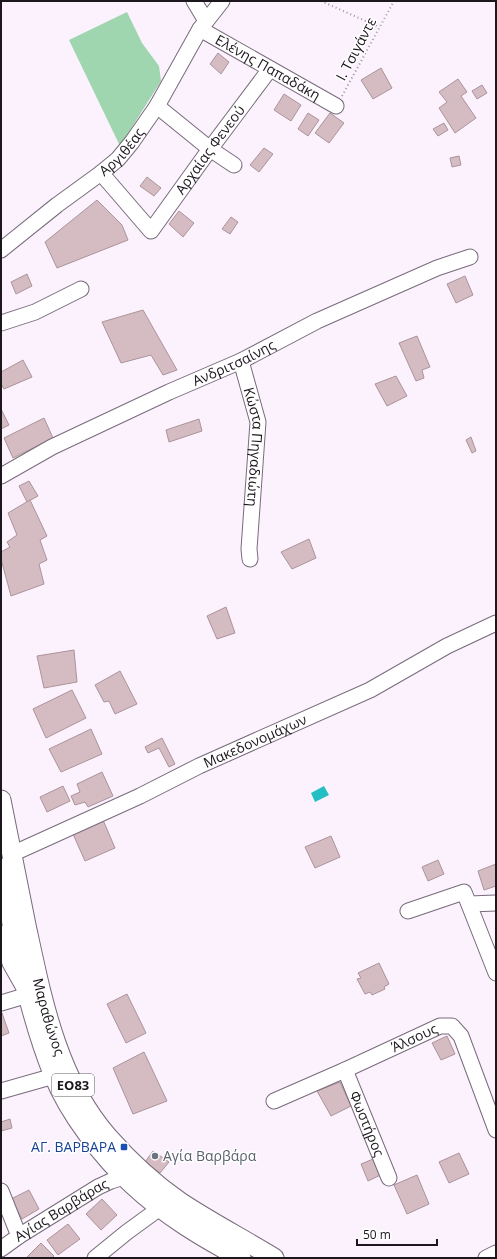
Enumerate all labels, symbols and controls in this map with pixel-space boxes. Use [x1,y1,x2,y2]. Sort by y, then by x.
street label: Ι. Τσιγάντε [331,14,380,84]
street label: Ελένης Παπαδάκη [212,30,324,104]
street label: Αρχαίας Φενεού [170,101,249,198]
street label: Αργιθέας [95,123,148,180]
street label: Ανδριτσαίνης [189,335,279,390]
street label: Κώστα Πηγαδιώτη [240,385,268,507]
street label: Μακεδονομάχων [200,709,310,772]
street label: Μαραθώνος [29,976,70,1058]
street label: Άλσους [388,1018,441,1056]
road number: ΕΟ83 [52,1074,94,1096]
street label: Φωστήρος [345,1088,389,1159]
place label: ΑΓ. ΒΑΡΒΑΡΑ [31,1137,116,1156]
marker: ΑΓ. ΒΑΡΒΑΡΑ [119,1142,129,1152]
place label: Αγία Βαρβάρα [163,1146,257,1165]
marker: Αγία Βαρβάρα [150,1151,160,1161]
street label: Αγίας Βαρβάρας [11,1174,111,1246]
scale bar [357,1221,437,1247]
text: 50 m [363,1226,391,1243]

